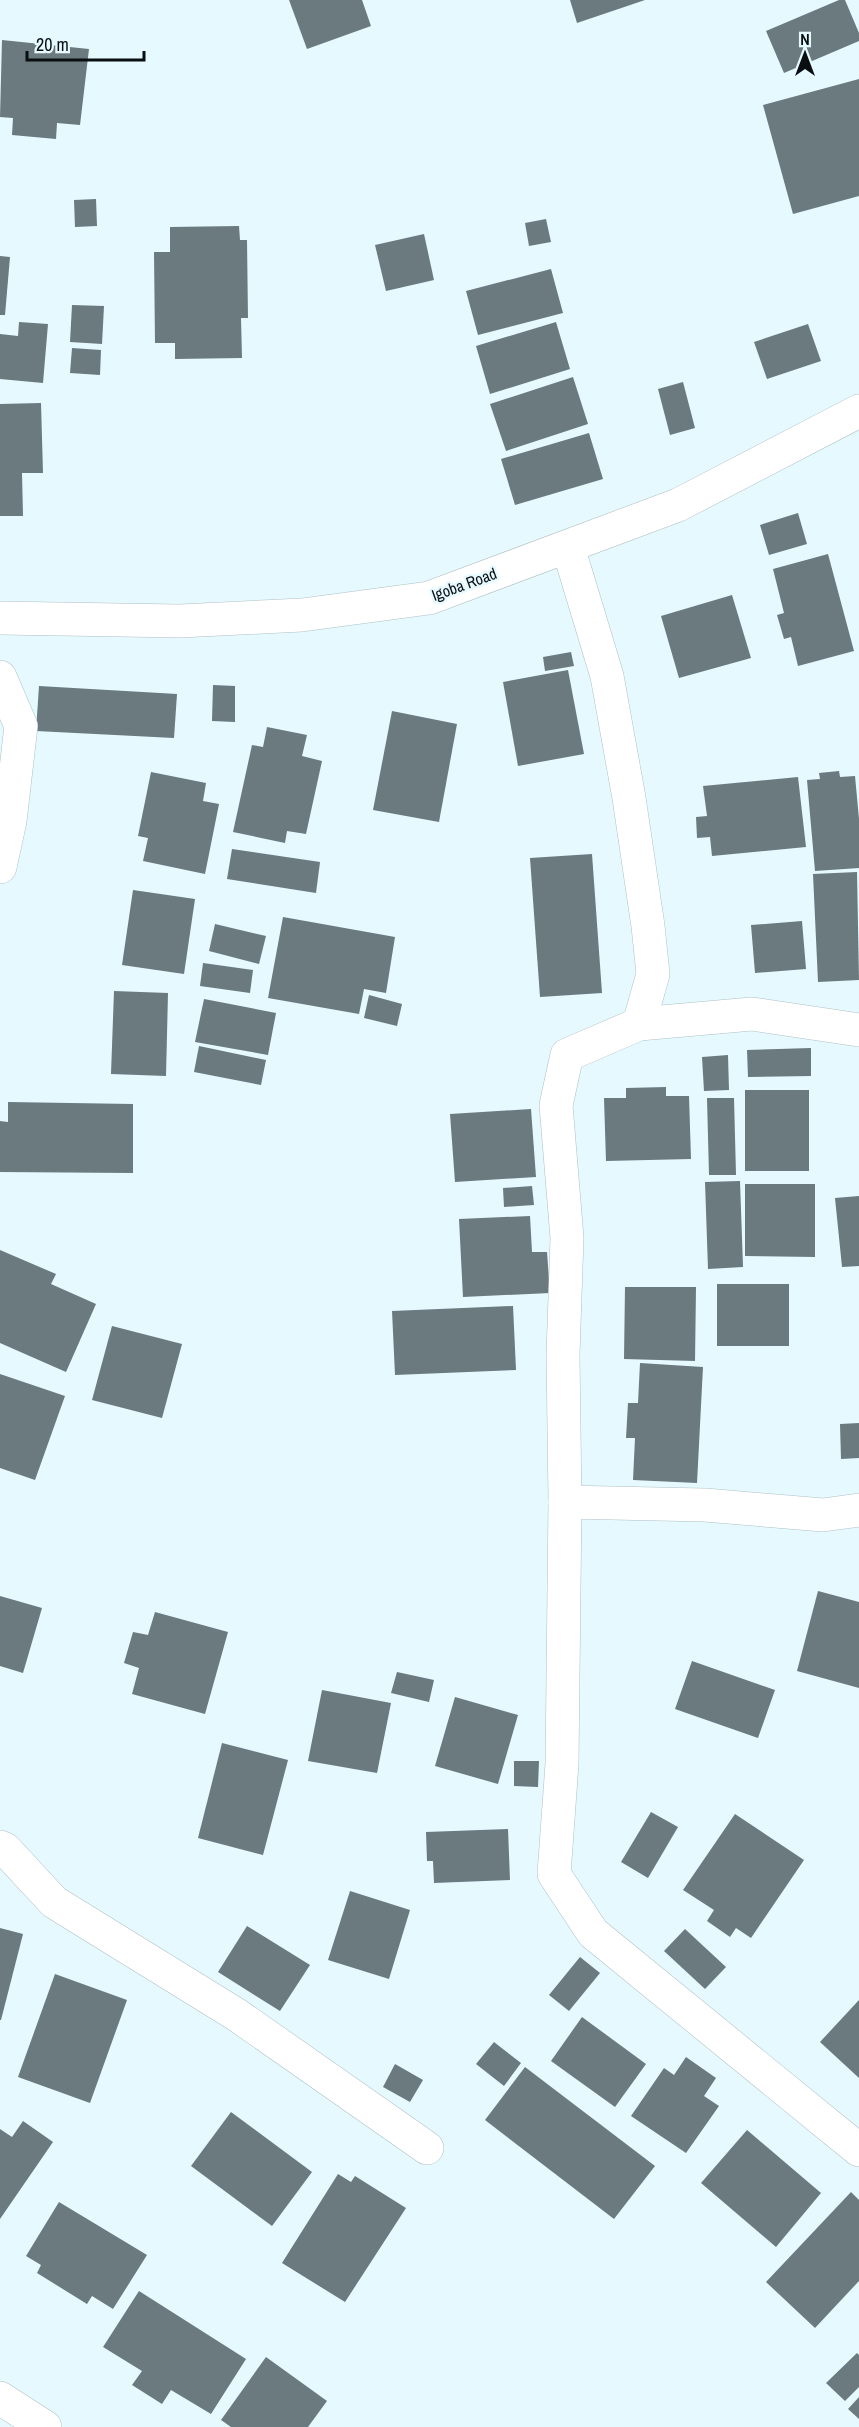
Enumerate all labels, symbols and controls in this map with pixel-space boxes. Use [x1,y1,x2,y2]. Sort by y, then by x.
scale bar [27,24,144,62]
north arrow [775,24,835,84]
text: N [800,28,810,50]
text: 20 m [36,32,69,57]
street label: Igoba Road [428,562,500,606]

